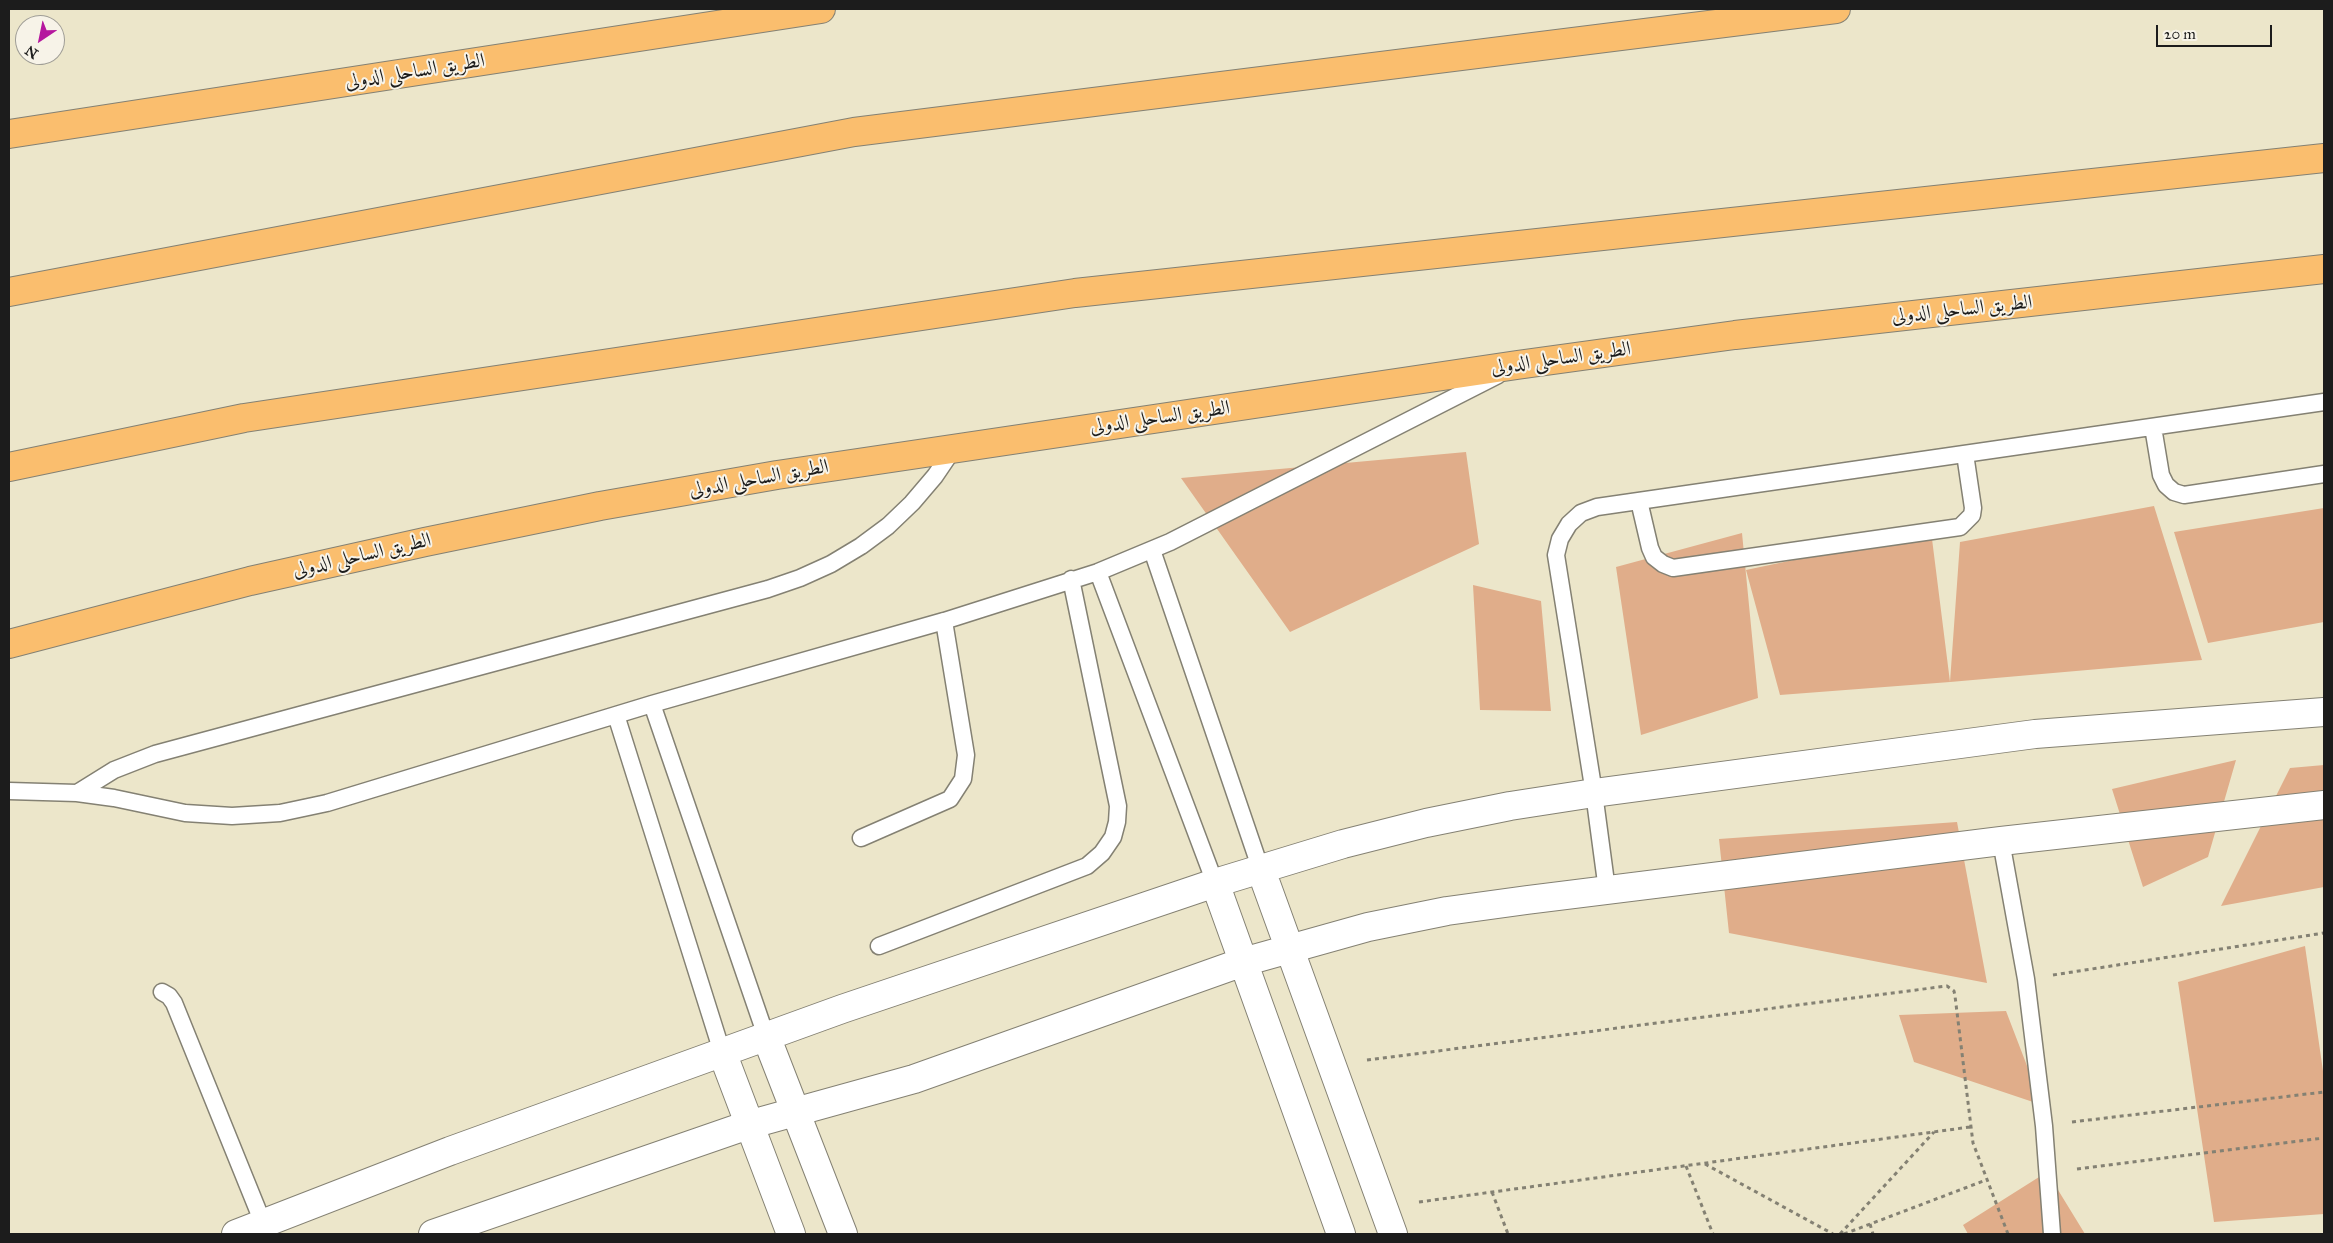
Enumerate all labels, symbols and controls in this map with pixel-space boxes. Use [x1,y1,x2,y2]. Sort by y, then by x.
north arrow [15,15,65,65]
scale bar [2158,15,2274,47]
text: 20 m [2164,25,2196,43]
text: N [22,42,42,62]
street label: الطريق الساحلى الدولى [343,49,487,95]
street label: الطريق الساحلى الدولى [1891,291,2033,329]
street label: الطريق الساحلى الدولى [1489,337,1633,381]
street label: الطريق الساحلى الدولى [1088,396,1232,440]
street label: الطريق الساحلى الدولى [687,455,831,503]
street label: الطريق الساحلى الدولى [291,528,433,584]

